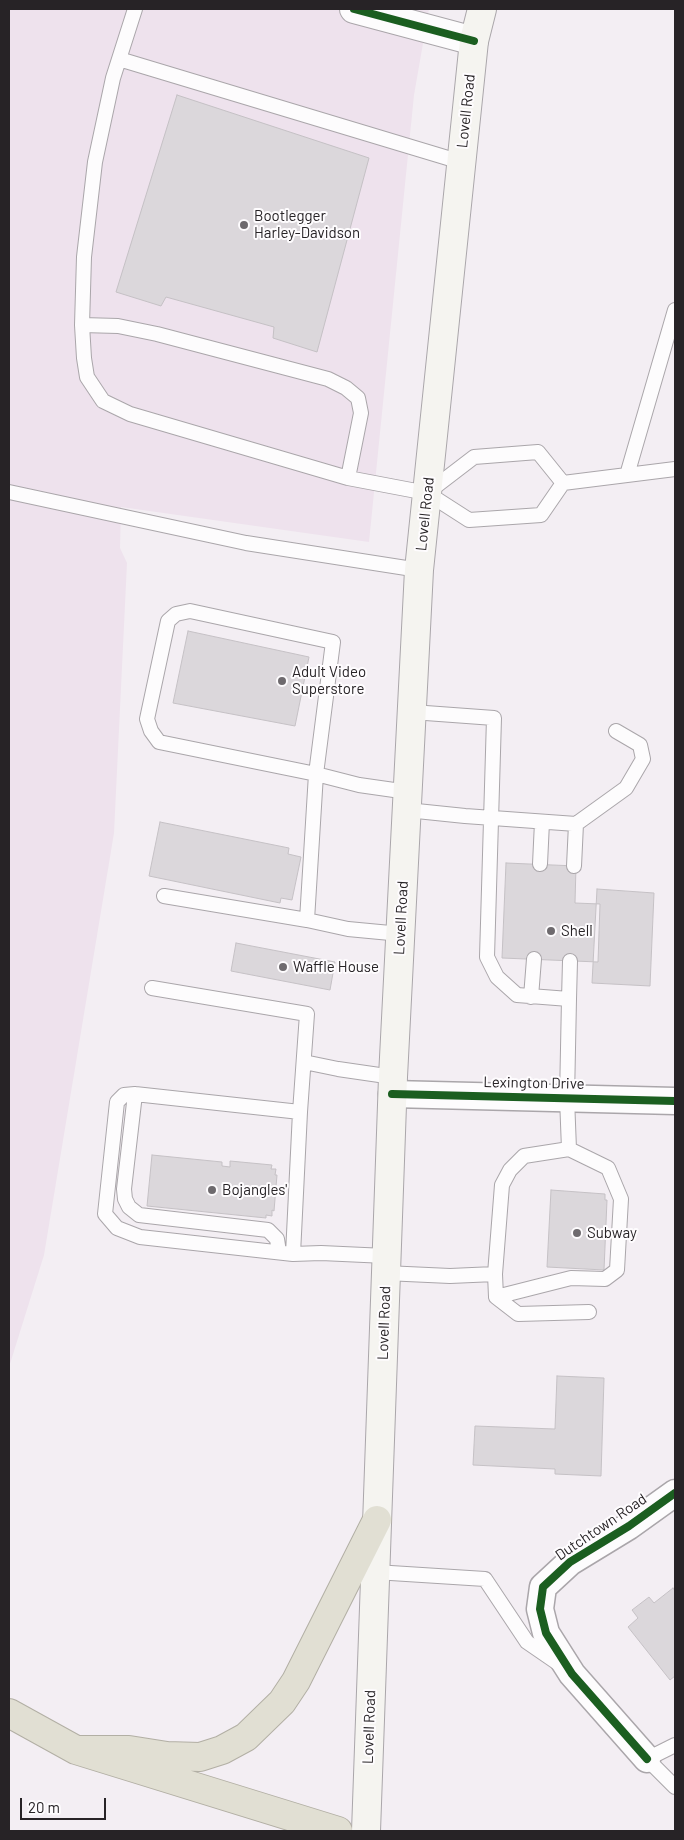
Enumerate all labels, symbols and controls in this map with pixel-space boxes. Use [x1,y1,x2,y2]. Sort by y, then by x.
street label: Lovell Road [453,73,479,149]
place label: Bootlegger Harley-Davidson [254,207,360,242]
marker: Bootlegger Harley-Davidson [238,219,250,231]
street label: Lovell Road [412,476,438,552]
place label: Adult Video Superstore [292,663,366,698]
marker: Adult Video Superstore [276,675,288,687]
street label: Lovell Road [390,880,412,956]
place label: Shell [561,922,593,940]
marker: Shell [545,925,557,937]
place label: Waffle House [293,958,379,976]
marker: Waffle House [277,961,289,973]
street label: Lexington Drive [483,1073,585,1093]
place label: Bojangles' [222,1181,287,1199]
marker: Bojangles' [206,1184,218,1196]
place label: Subway [587,1224,637,1242]
marker: Subway [571,1227,583,1239]
street label: Lovell Road [374,1286,394,1360]
street label: Dutchtown Road [552,1490,650,1564]
street label: Lovell Road [359,1690,379,1764]
scale bar [22,1788,109,1820]
text: 20 m [28,1798,60,1816]

